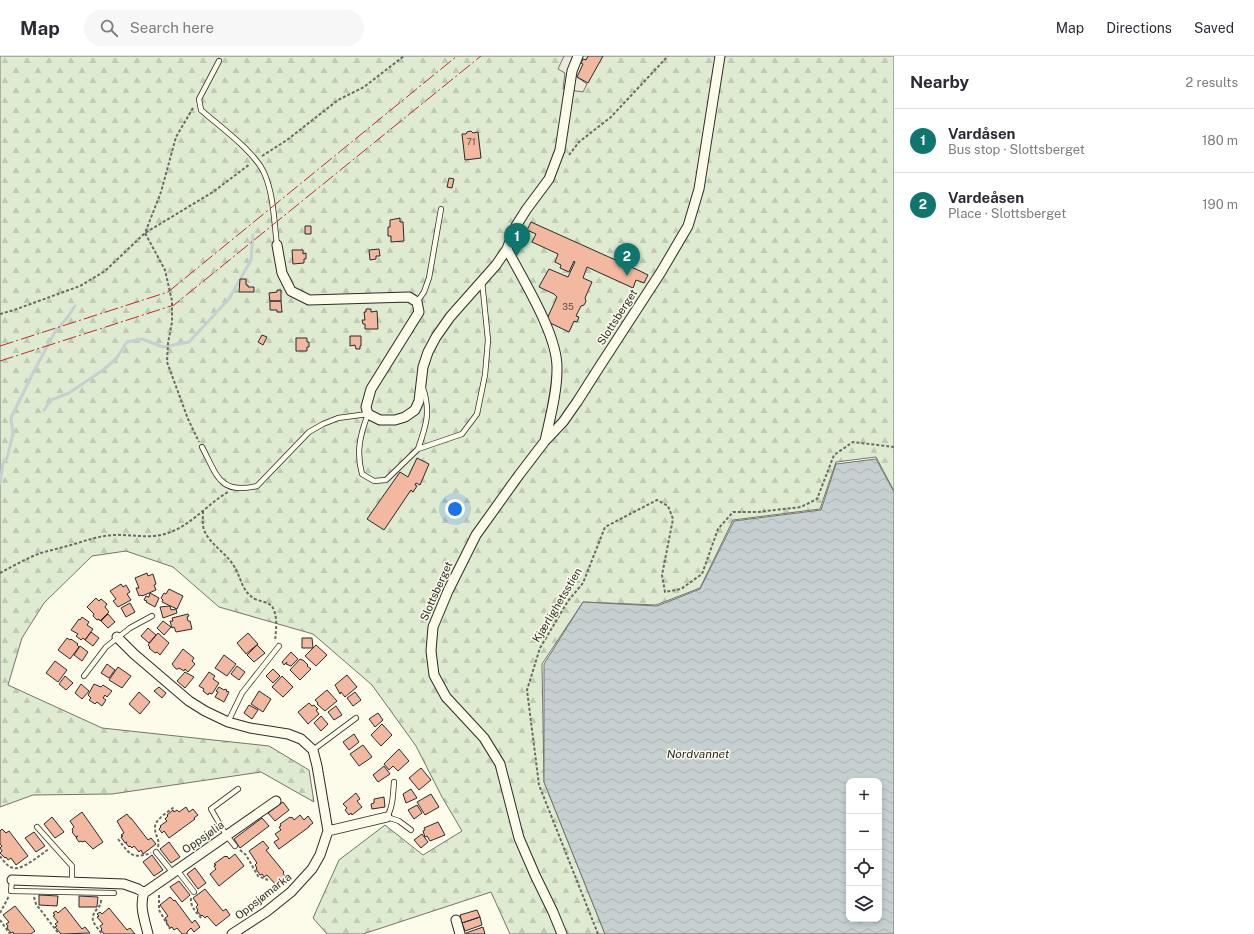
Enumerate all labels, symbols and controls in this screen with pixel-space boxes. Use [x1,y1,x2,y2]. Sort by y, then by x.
search box [84,10,364,46]
text: Map [20,17,60,39]
icon: search [98,17,120,39]
text: Search here [130,19,214,36]
text: Map [1056,20,1084,36]
text: Directions [1106,20,1172,36]
text: Saved [1194,20,1234,36]
text: Nearby [910,72,969,92]
text: 2 results [1186,75,1238,90]
text: Vardåsen [948,125,1015,142]
text: 1 [920,133,926,148]
text: 180 m [1202,133,1238,148]
house number: 71 [466,136,476,147]
text: Bus stop · Slottsberget [948,142,1085,157]
text: Vardeåsen [948,189,1024,206]
text: 2 [919,197,927,212]
text: 190 m [1202,197,1238,212]
text: Place · Slottsberget [948,206,1066,221]
pin: 1 [504,223,530,256]
pin: 2 [614,243,640,276]
street label: Slottsberget [595,287,639,347]
house number: 35 [562,301,574,312]
your location [445,499,465,519]
street label: Slottsberget [418,559,454,623]
street label: Kjærlighetsstien [530,566,584,644]
water label: Nordvannet [667,747,730,761]
map controls [846,778,882,922]
button: + [846,778,882,814]
button: − [846,814,882,850]
street label: Oppsjølia [180,818,226,856]
button: locate [846,850,882,886]
street label: Oppsjømarka [233,870,293,922]
button: layers [846,886,882,922]

